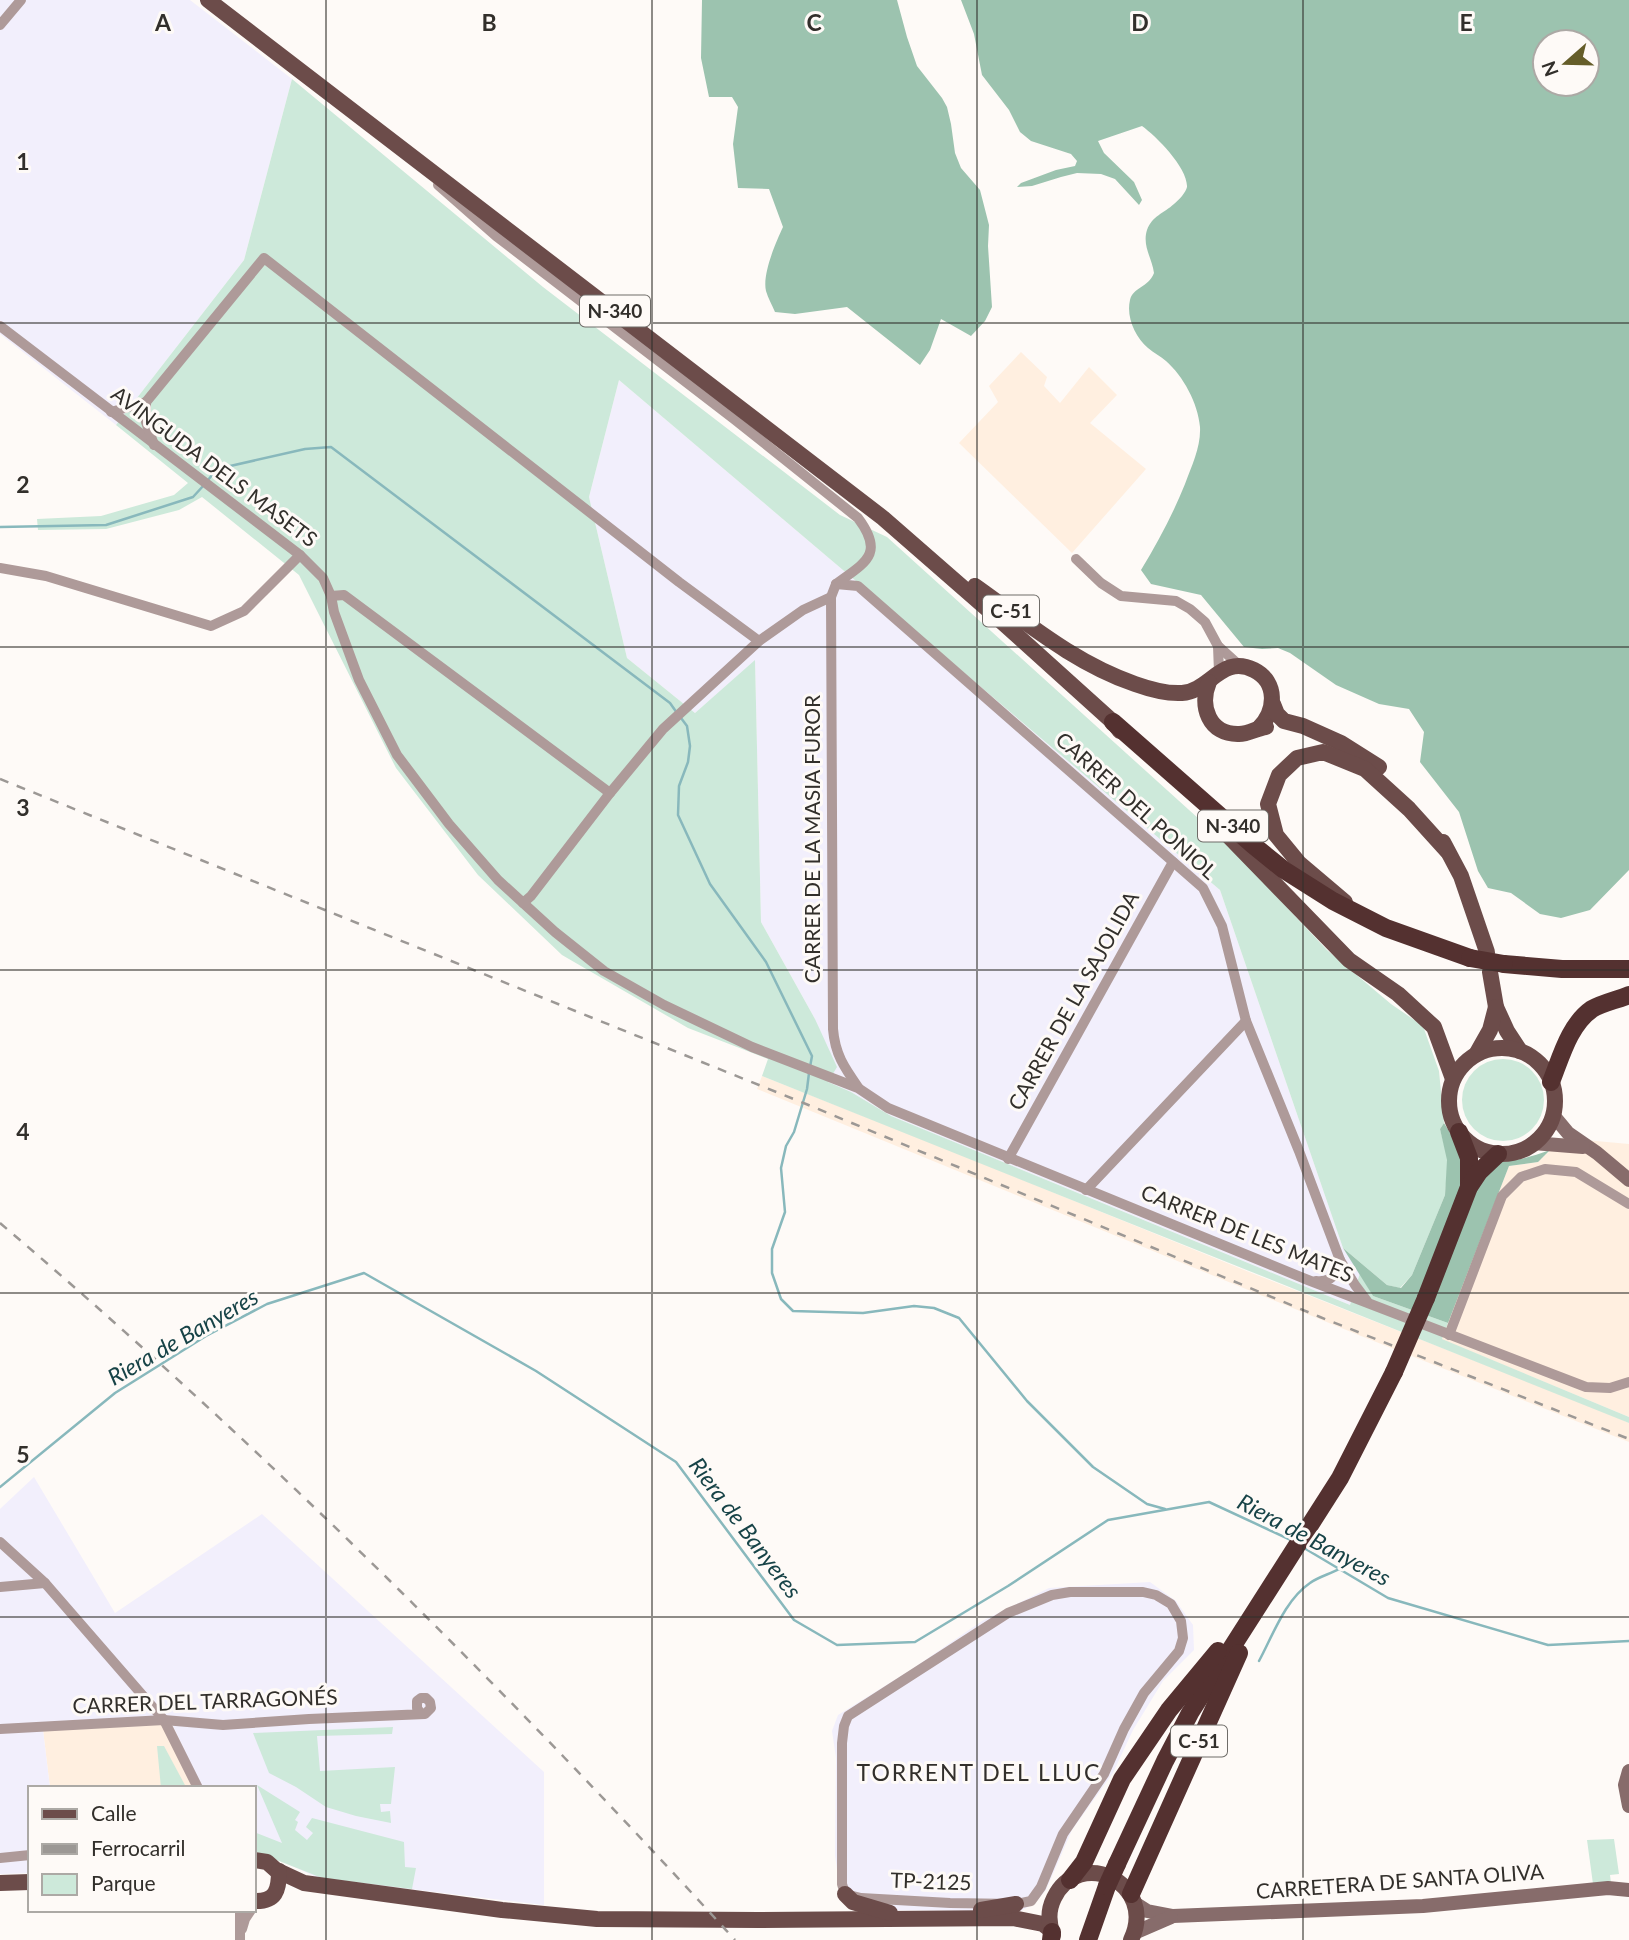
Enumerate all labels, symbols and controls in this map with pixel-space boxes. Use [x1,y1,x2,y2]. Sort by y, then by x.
text: A [154,8,172,36]
text: B [481,8,497,36]
text: C [806,8,822,36]
text: D [1131,8,1149,36]
text: E [1459,8,1473,36]
north arrow [1531,28,1601,98]
text: N [1536,58,1563,80]
text: 1 [16,147,30,175]
road number: N-340 [580,296,650,326]
street label: AVINGUDA DELS MASETS [107,380,323,551]
text: 2 [16,470,30,498]
road number: C-51 [983,596,1039,626]
street label: CARRER DE LA MASIA FUROR [799,694,824,983]
street label: CARRER DEL PONIOL [1051,726,1223,884]
text: 3 [16,793,30,821]
road number: N-340 [1198,810,1268,842]
street label: CARRER DE LA SAJOLIDA [1002,886,1144,1114]
text: 4 [16,1117,30,1145]
street label: CARRER DE LES MATES [1138,1179,1357,1287]
water label: Riera de Banyeres [102,1282,263,1391]
text: 5 [16,1440,30,1468]
water label: Riera de Banyeres [684,1451,808,1603]
water label: Riera de Banyeres [1233,1487,1396,1591]
street label: CARRER DEL TARRAGONÉS [72,1683,338,1718]
road number: C-51 [1171,1726,1227,1756]
district label: TORRENT DEL LLUC [857,1758,1101,1786]
legend [28,1786,256,1912]
text: Calle [91,1800,136,1825]
text: Ferrocarril [91,1835,186,1860]
street label: CARRETERA DE SANTA OLIVA [1255,1858,1546,1903]
street label: TP-2125 [890,1867,972,1894]
text: Parque [91,1870,156,1895]

